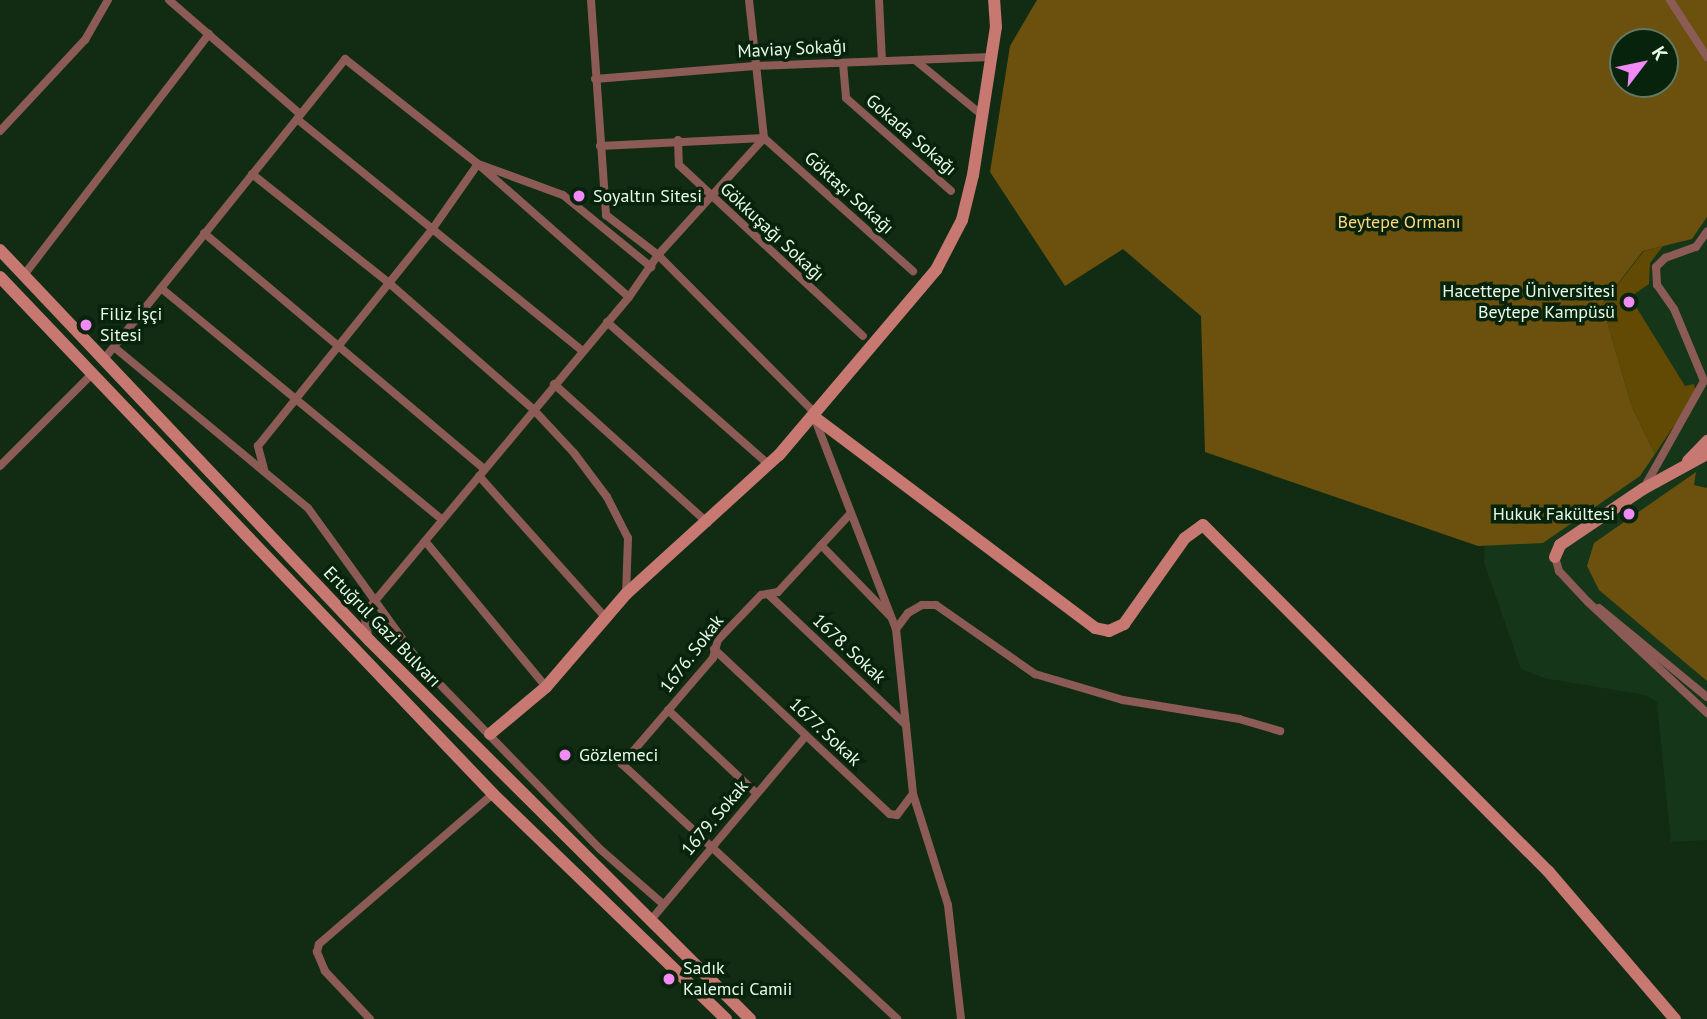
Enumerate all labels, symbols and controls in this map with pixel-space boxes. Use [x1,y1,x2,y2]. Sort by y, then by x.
north arrow [1609,28,1679,98]
street label: Maviay Sokağı [736,35,848,63]
text: K [1647,42,1673,64]
street label: Gokada Sokağı [861,90,961,180]
street label: Göktaşı Sokağı [800,147,898,239]
street label: Gökkuşağı Sokağı [715,178,829,286]
place label: Soyaltın Sitesi [593,185,702,207]
marker: Soyaltın Sitesi [571,188,587,204]
park label: Beytepe Ormanı [1337,211,1461,233]
place label: Hacettepe Üniversitesi Beytepe Kampüsü [1442,281,1615,324]
marker: Hacettepe Üniversitesi Beytepe Kampüsü [1621,294,1637,310]
place label: Filiz İşçi Sitesi [100,304,163,346]
marker: Filiz İşçi Sitesi [78,317,94,333]
place label: Hukuk Fakültesi [1492,503,1615,525]
marker: Hukuk Fakültesi [1621,506,1637,522]
street label: Ertuğrul Gazi Bulvarı [319,562,445,692]
street label: 1678. Sokak [808,609,890,689]
street label: 1676. Sokak [655,610,729,698]
street label: 1677. Sokak [784,693,866,771]
place label: Gözlemeci [579,744,658,766]
marker: Gözlemeci [557,747,573,763]
street label: 1679. Sokak [677,775,753,861]
place label: Sadık Kalemci Camii [683,958,792,1000]
marker: Sadık Kalemci Camii [661,971,677,987]

